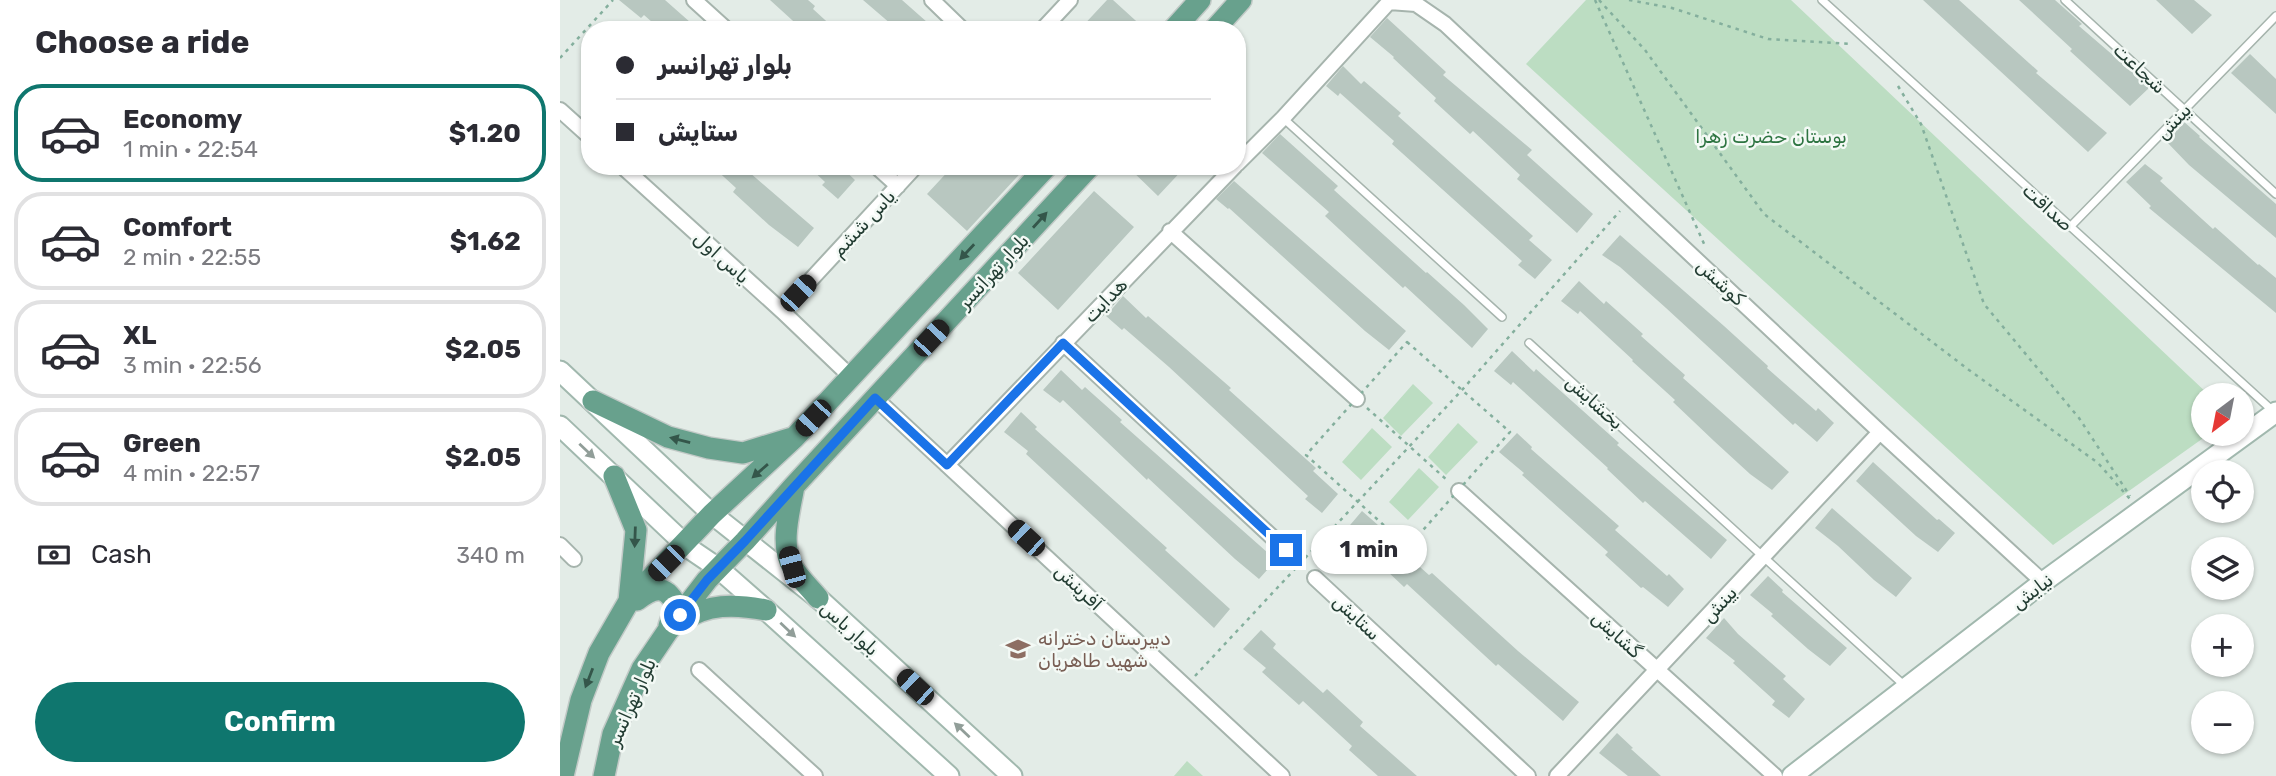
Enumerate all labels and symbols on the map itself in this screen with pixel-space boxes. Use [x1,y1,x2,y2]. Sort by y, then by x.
street label: شجاعت [2109,38,2171,98]
street label: بینش [2151,98,2196,144]
park label: بوستان حضرت زهرا [1695,125,1847,148]
street label: صداقت [2018,179,2078,236]
street label: یاس ششم [827,185,901,262]
one-way arrow [1032,211,1048,229]
street label: یاس اول [689,226,754,288]
street label: بلوار تهرانسر [952,229,1034,314]
one-way arrow [960,243,976,260]
street label: کوشش [1692,254,1750,311]
car [776,270,821,316]
street label: هدایت [1079,273,1132,327]
car [909,315,954,361]
street label: بخشایش [1561,370,1628,434]
north arrow [2191,383,2254,446]
car [791,395,836,441]
one-way arrow [669,434,691,445]
one-way arrow [578,443,595,459]
one-way arrow [751,463,769,479]
car [1004,516,1049,560]
one-way arrow [629,526,640,548]
callout: 1 min [1310,526,1426,574]
route end [1270,534,1302,566]
car [644,541,689,585]
car [777,544,808,590]
street label: آفرینش [1050,559,1108,616]
street label: نیایش [2007,568,2058,614]
street label: بینش [1697,581,1742,627]
street label: ستایش [1328,590,1385,645]
street label: بلوار یاس [816,596,884,661]
route start [664,599,696,631]
street label: گشایش [1587,606,1647,663]
one-way arrow [779,621,796,637]
place label: دبیرستان دخترانه شهید طاهریان [1038,627,1171,672]
school or university icon: دبیرستان دخترانه شهید طاهریان [1004,635,1032,663]
street label: بلوار تهرانسر [602,655,661,750]
car [893,665,938,709]
one-way arrow [584,667,595,688]
one-way arrow [953,722,971,738]

